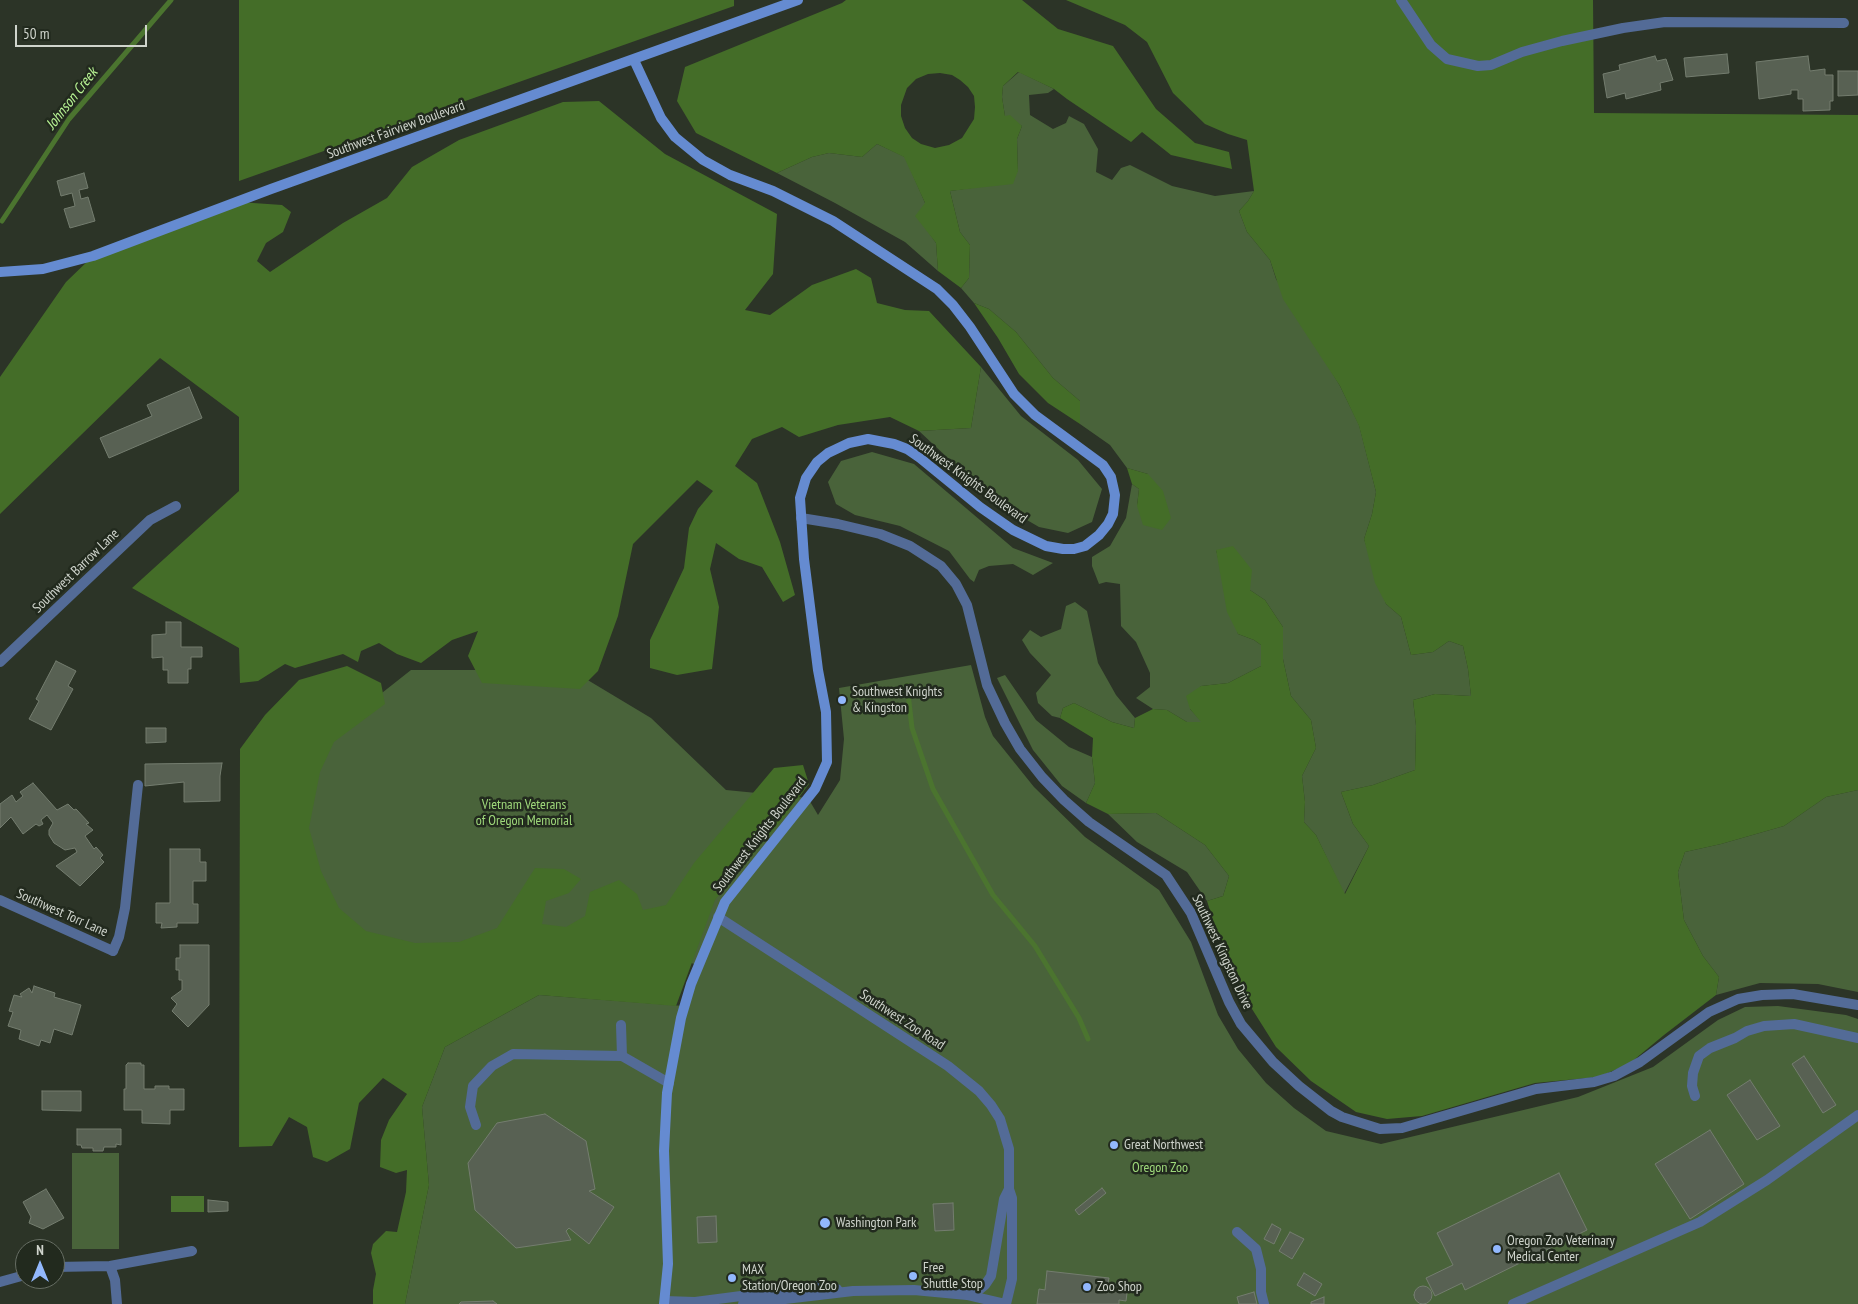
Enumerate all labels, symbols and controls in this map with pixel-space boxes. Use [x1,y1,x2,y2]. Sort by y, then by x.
scale bar [18,15,150,47]
text: 50 m [23,24,49,43]
water label: Johnson Creek [42,65,102,133]
street label: Southwest Fairview Boulevard [325,97,467,163]
street label: Southwest Knights Boulevard [906,431,1030,527]
street label: Southwest Barrow Lane [29,525,123,617]
place label: Southwest Knights & Kingston [852,684,942,716]
marker: Southwest Knights & Kingston [836,694,848,706]
street label: Southwest Knights Boulevard [710,774,810,896]
park label: Vietnam Veterans of Oregon Memorial [476,797,572,830]
street label: Southwest Torr Lane [14,885,110,941]
street label: Southwest Kingston Drive [1188,892,1256,1012]
street label: Southwest Zoo Road [856,986,948,1054]
place label: Great Northwest [1124,1137,1203,1153]
marker: Great Northwest [1108,1139,1120,1151]
park label: Oregon Zoo [1132,1160,1188,1176]
place label: Washington Park [836,1215,916,1231]
marker: Washington Park [818,1216,832,1230]
place label: Oregon Zoo Veterinary Medical Center [1507,1233,1615,1266]
north arrow [15,1239,65,1289]
text: N [36,1241,44,1259]
marker: Oregon Zoo Veterinary Medical Center [1491,1243,1503,1255]
place label: Free Shuttle Stop [923,1260,983,1292]
place label: MAX Station/Oregon Zoo [742,1262,837,1294]
marker: Free Shuttle Stop [907,1270,919,1282]
marker: MAX Station/Oregon Zoo [726,1272,738,1284]
place label: Zoo Shop [1097,1279,1142,1295]
marker: Zoo Shop [1081,1281,1093,1293]

